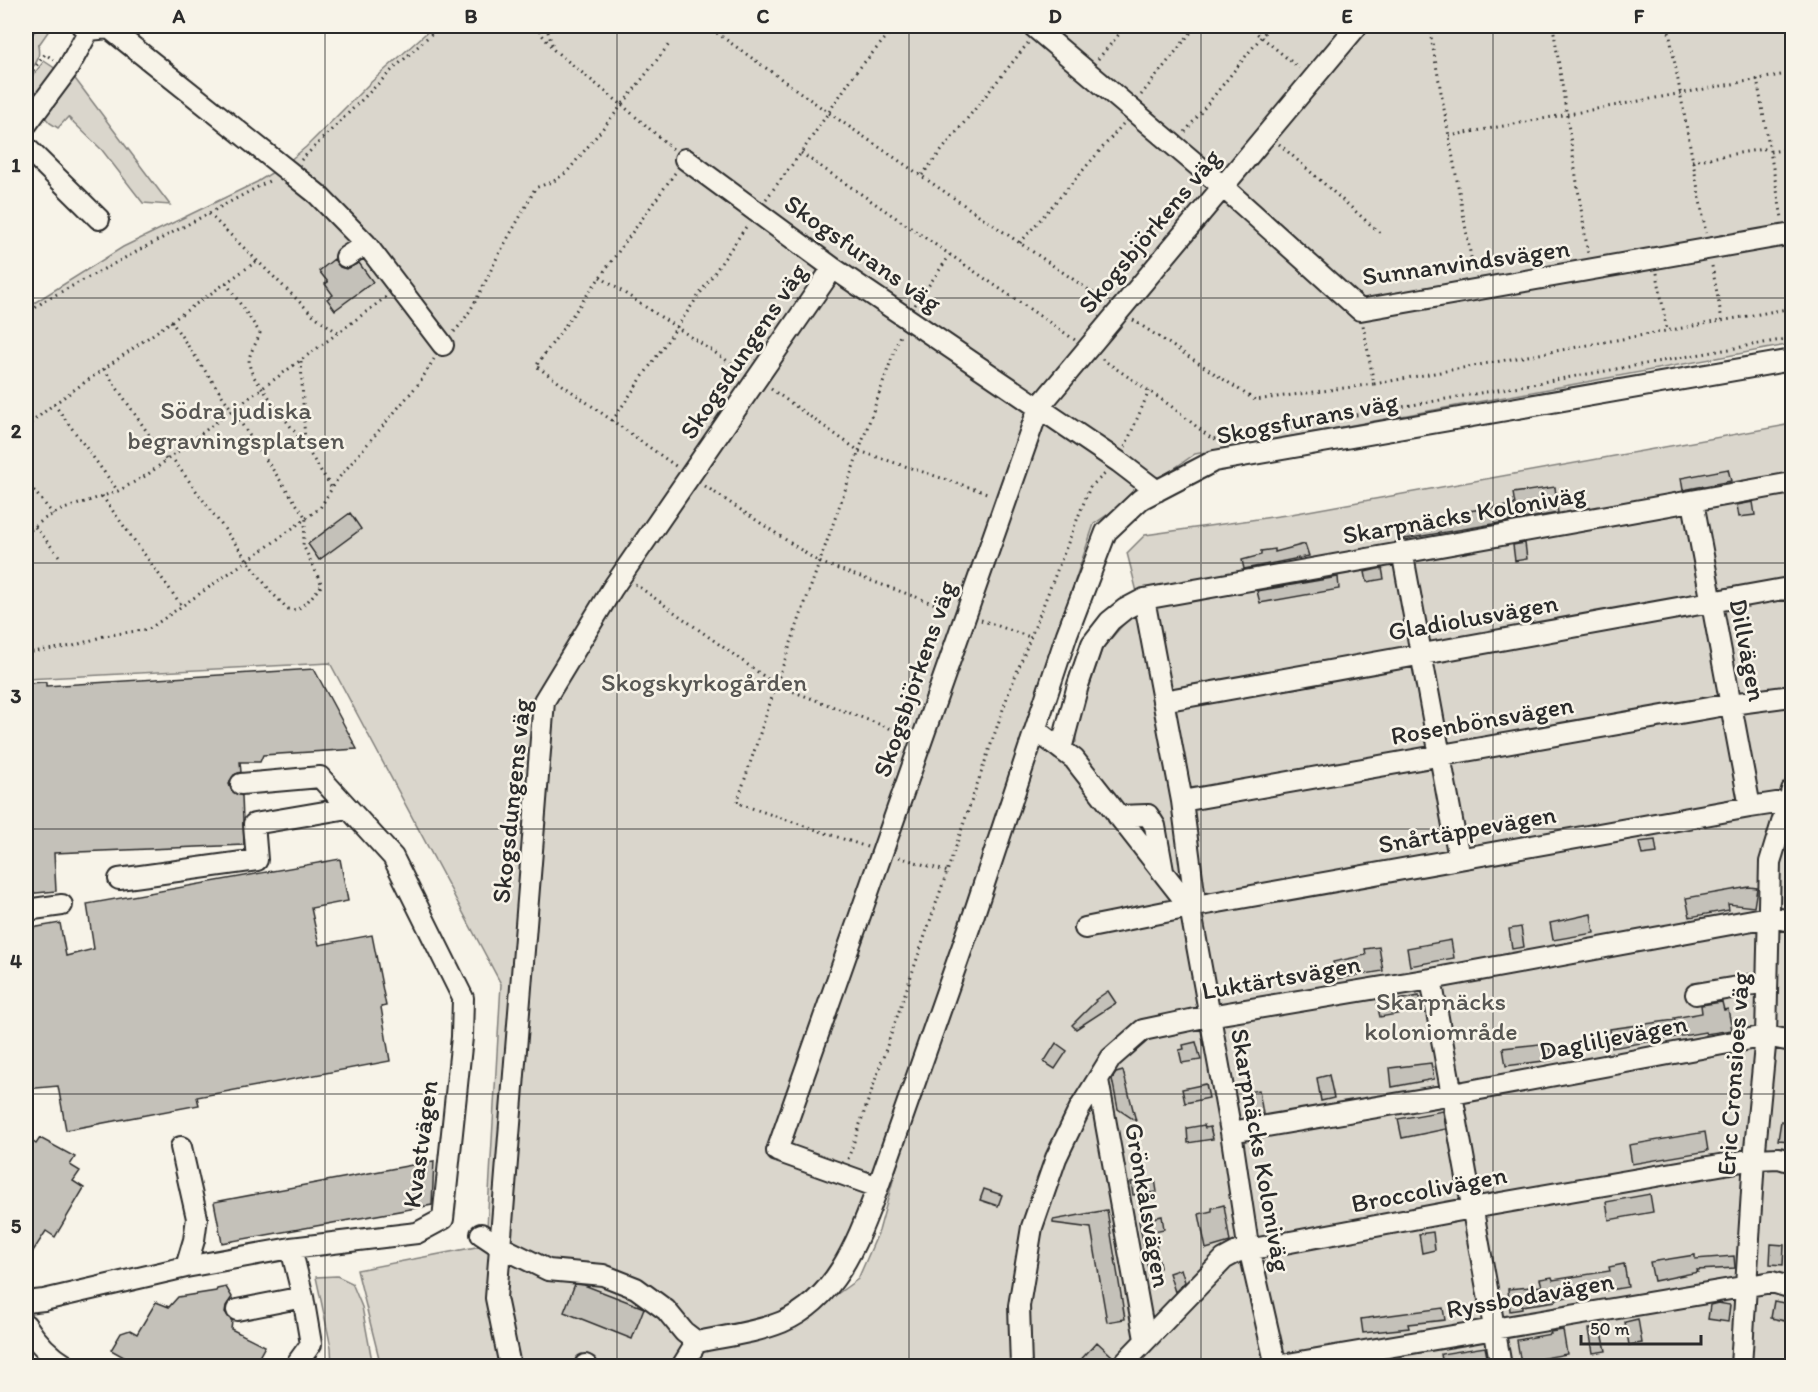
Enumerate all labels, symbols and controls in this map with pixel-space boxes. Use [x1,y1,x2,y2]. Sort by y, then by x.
text: A [172,4,186,28]
text: B [465,4,478,28]
text: C [757,4,770,28]
text: D [1048,4,1062,28]
text: E [1341,4,1353,28]
text: F [1634,4,1645,28]
street label: Skogsbjörkens väg [1071,141,1228,320]
text: 1 [11,153,21,177]
street label: Skogsfurans väg [778,187,948,319]
street label: Sunnanvindsvägen [1360,232,1572,292]
street label: Skogsdungens väg [672,256,814,445]
street label: Skogsfurans väg [1213,385,1401,451]
park label: Södra judiska begravningsplatsen [127,394,345,456]
text: 2 [11,419,22,443]
street label: Skarpnäcks Koloniväg [1340,477,1589,551]
street label: Skogsbjörkens väg [865,576,963,781]
street label: Gladiolusvägen [1386,586,1561,648]
street label: Dillvägen [1722,596,1774,704]
park label: Skogskyrkogården [601,666,807,698]
text: 3 [11,684,22,708]
street label: Rosenbönsvägen [1388,688,1576,752]
street label: Skogsdungens väg [484,697,538,905]
street label: Snårtäppevägen [1376,798,1559,860]
street label: Luktärtsvägen [1199,947,1363,1007]
text: 4 [10,949,22,973]
street label: Eric Cronsioes väg [1710,970,1756,1177]
park label: Skarpnäcks koloniområde [1364,985,1518,1047]
street label: Dagliljevägen [1536,1007,1690,1067]
street label: Skarpnäcks Koloniväg [1224,1026,1298,1275]
street label: Kvastvägen [395,1078,445,1210]
street label: Grönkålsvägen [1118,1120,1178,1290]
street label: Broccolivägen [1349,1158,1510,1220]
text: 5 [11,1214,22,1238]
street label: Ryssbodavägen [1444,1264,1617,1325]
scale bar [1581,1308,1701,1346]
text: 50 m [1590,1318,1630,1340]

